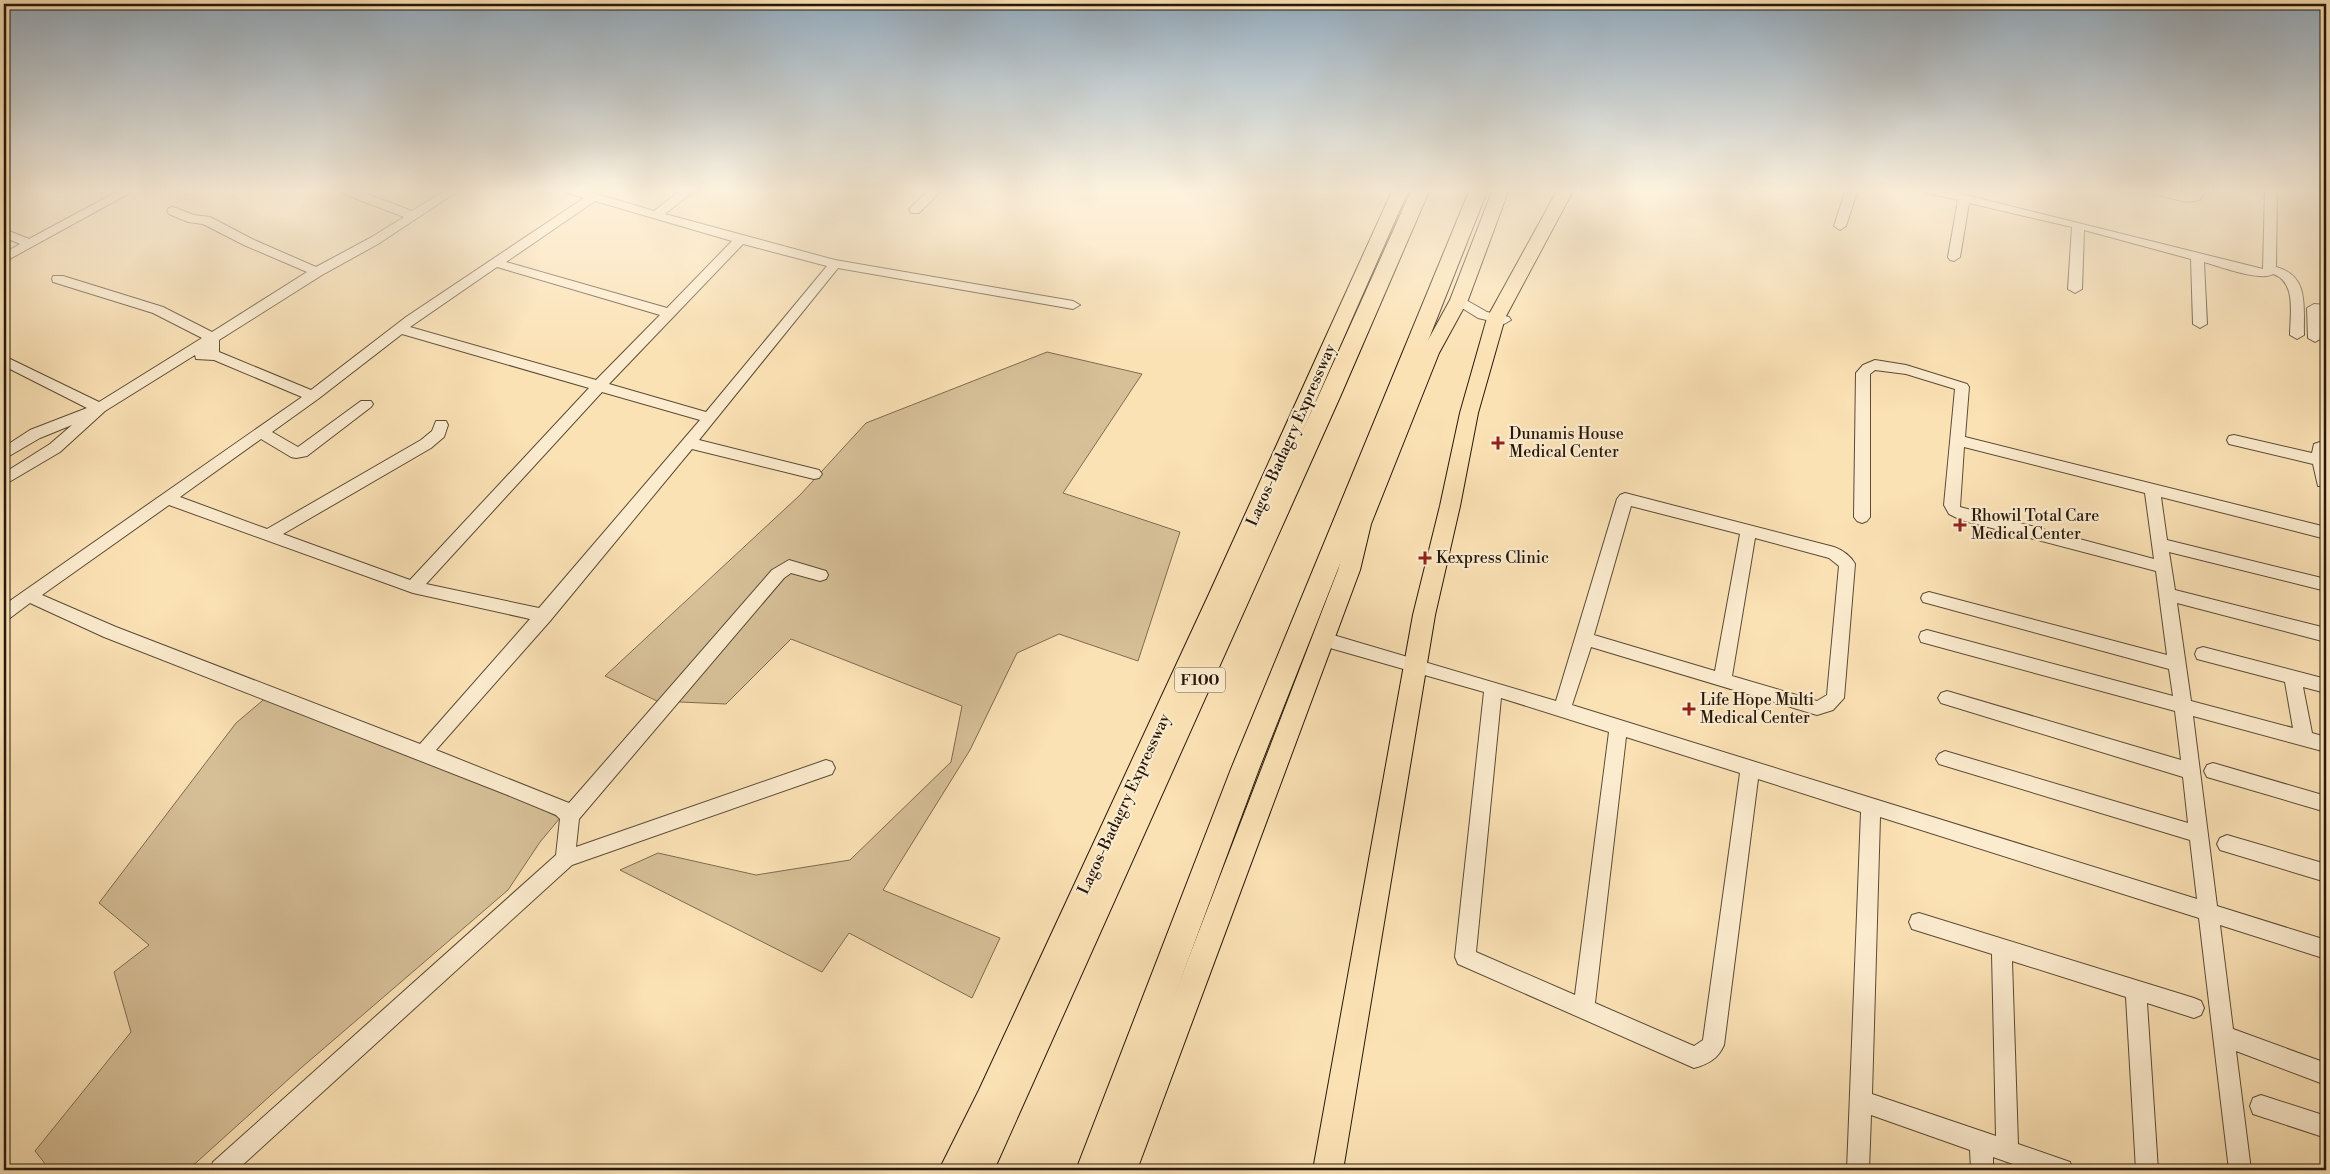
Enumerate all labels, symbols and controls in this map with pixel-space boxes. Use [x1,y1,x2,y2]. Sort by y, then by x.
street label: Lagos-Badagry Expressway [1242,341,1340,529]
place label: Dunamis House Medical Center [1509,424,1624,462]
marker: Dunamis House Medical Center [1491,436,1505,450]
place label: Rhowil Total Care Medical Center [1971,506,2099,544]
marker: Rhowil Total Care Medical Center [1953,518,1967,532]
place label: Kexpress Clinic [1436,548,1549,568]
marker: Kexpress Clinic [1418,551,1432,565]
road number: F100 [1175,668,1225,692]
place label: Life Hope Multi Medical Center [1700,690,1814,728]
marker: Life Hope Multi Medical Center [1682,702,1696,716]
street label: Lagos-Badagry Expressway [1073,710,1175,898]

